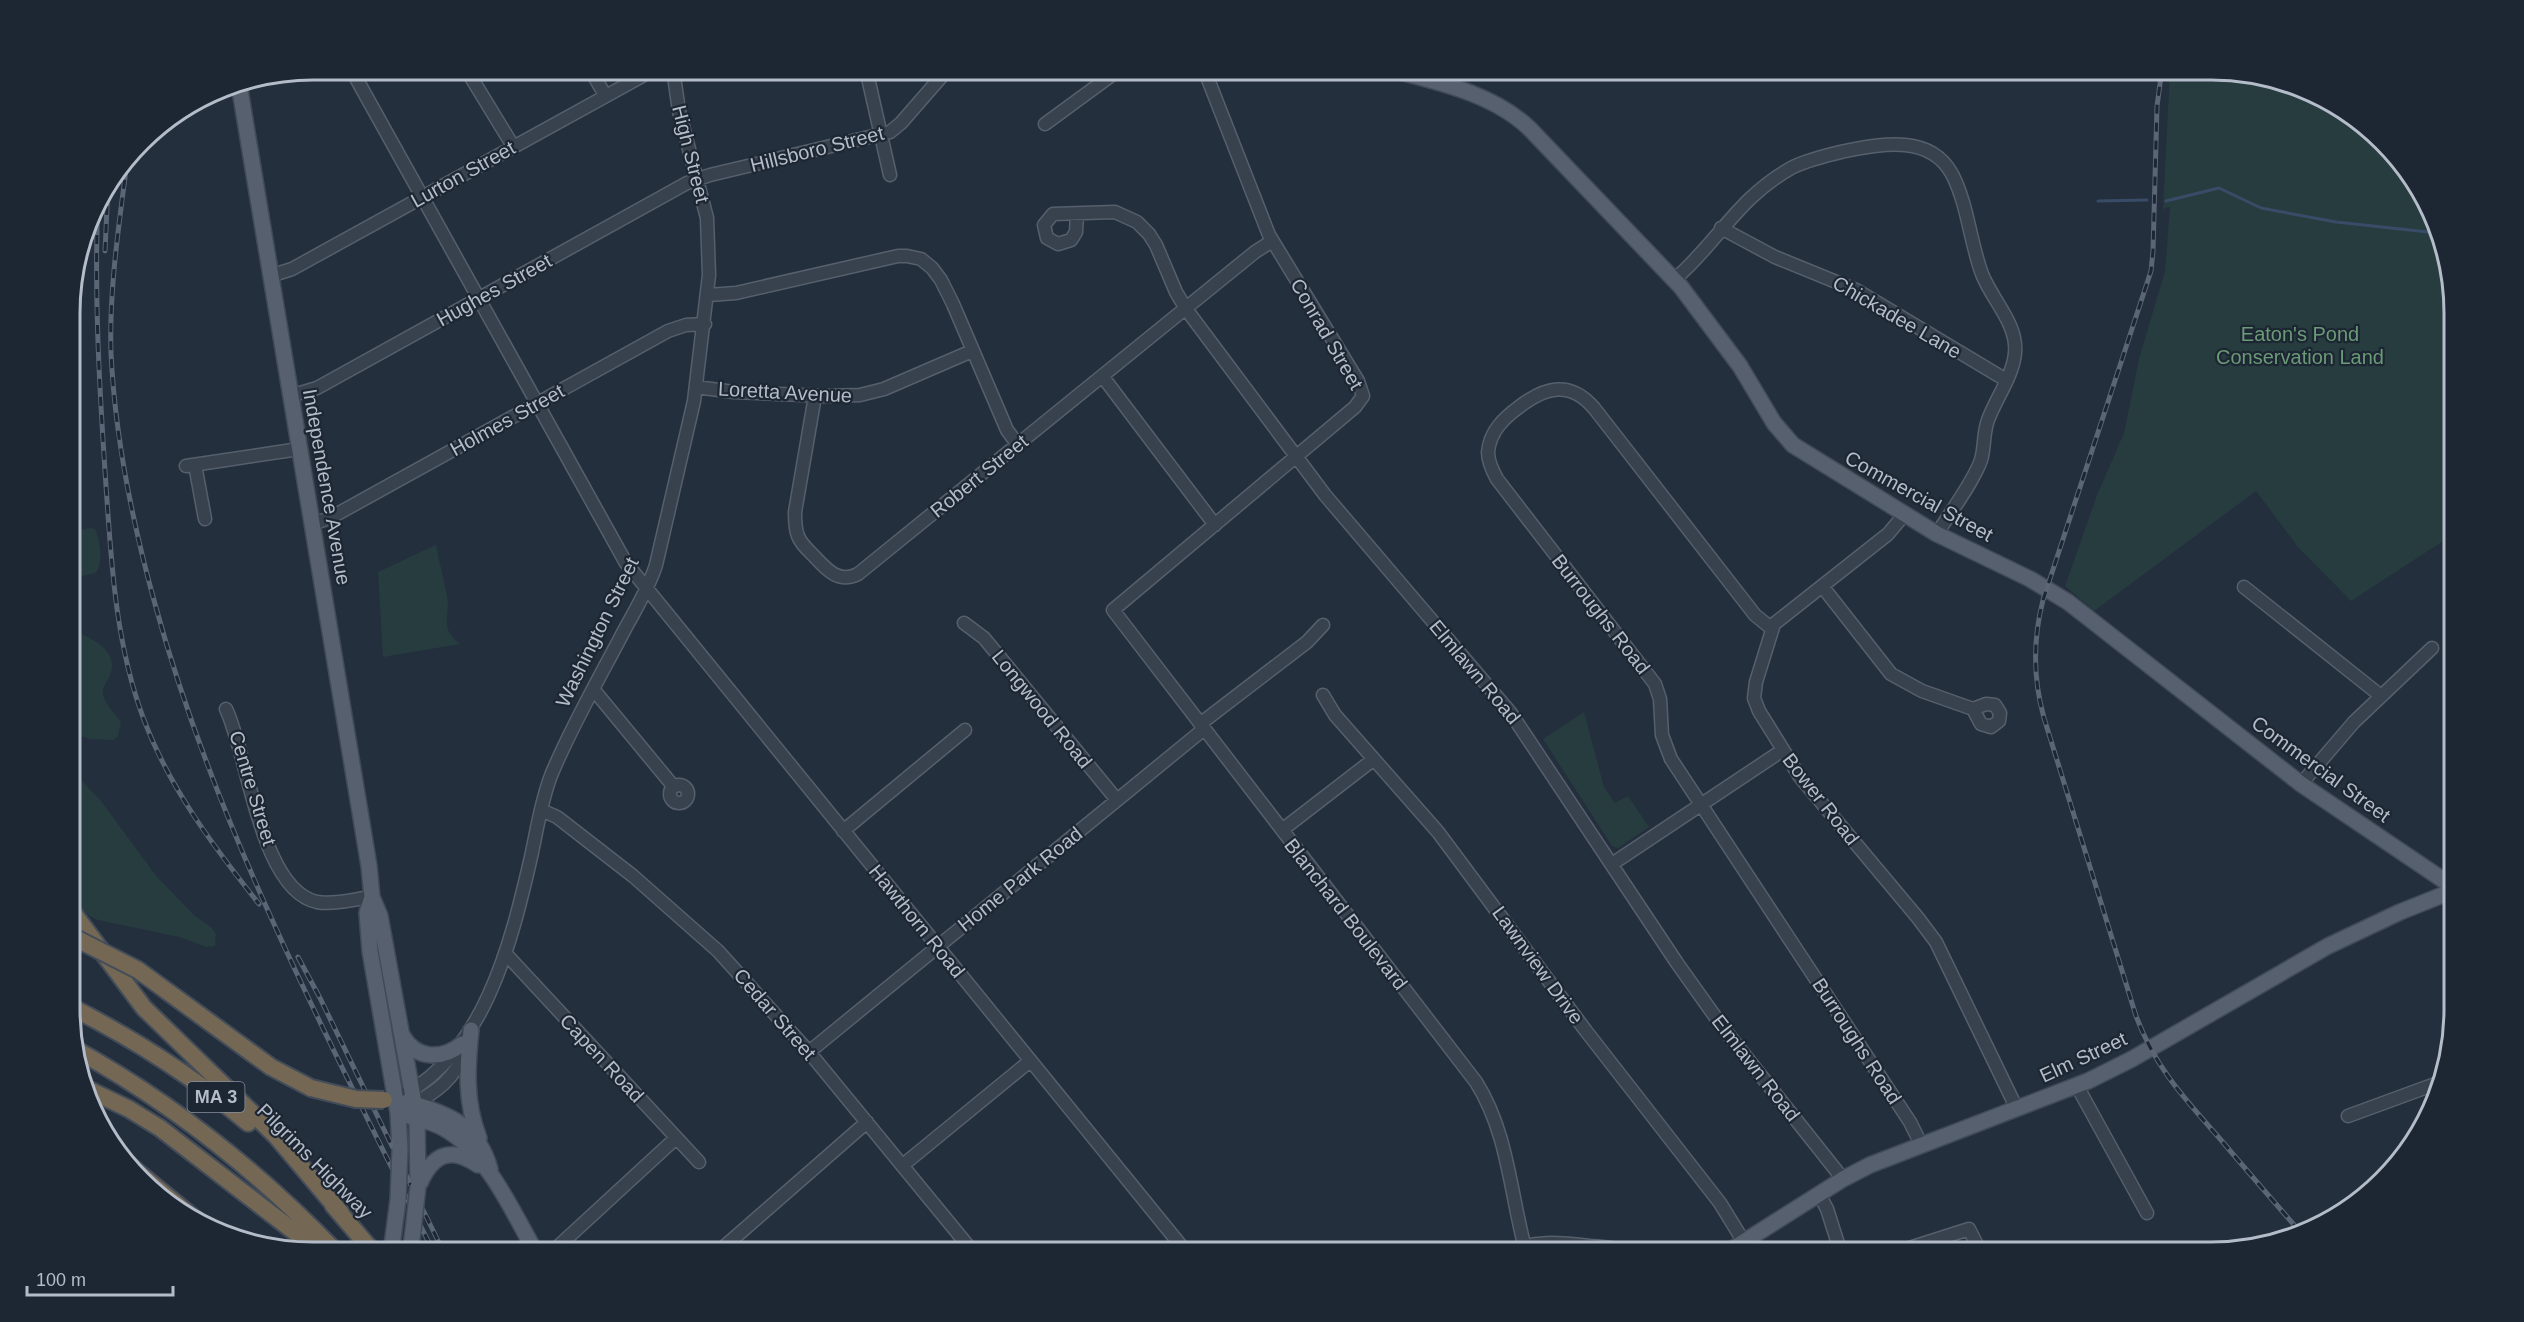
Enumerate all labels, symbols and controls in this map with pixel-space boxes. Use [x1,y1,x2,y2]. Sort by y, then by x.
street label: High Street [668,103,714,206]
street label: Hillsboro Street [748,122,886,176]
street label: Lurton Street [407,136,519,212]
street label: Hughes Street [433,249,556,331]
street label: Chickadee Lane [1829,271,1965,363]
street label: Conrad Street [1286,275,1368,394]
park label: Eaton's Pond Conservation Land [2216,323,2384,368]
street label: Loretta Avenue [717,378,853,406]
street label: Holmes Street [446,379,568,460]
street label: Independence Avenue [299,387,355,587]
street label: Robert Street [926,430,1032,522]
street label: Commercial Street [1841,446,1997,546]
street label: Burroughs Road [1547,550,1655,678]
street label: Washington Street [551,553,643,710]
street label: Elmlawn Road [1425,616,1525,728]
street label: Longwood Road [988,645,1096,773]
street label: Commercial Street [2248,711,2395,827]
street label: Centre Street [225,728,281,849]
street label: Bower Road [1778,749,1864,849]
street label: Home Park Road [953,822,1087,936]
street label: Blanchard Boulevard [1280,834,1412,994]
street label: Hawthorn Road [865,860,969,982]
street label: Lawnview Drive [1488,902,1588,1028]
street label: Cedar Street [730,964,821,1064]
street label: Burroughs Road [1808,974,1906,1108]
street label: Capen Road [556,1009,648,1107]
street label: Elmlawn Road [1708,1010,1804,1126]
street label: Elm Street [2036,1027,2130,1087]
road number: MA 3 [188,1082,244,1112]
street label: Pilgrims Highway [253,1099,377,1223]
scale bar [27,1259,172,1297]
text: 100 m [36,1270,86,1290]

